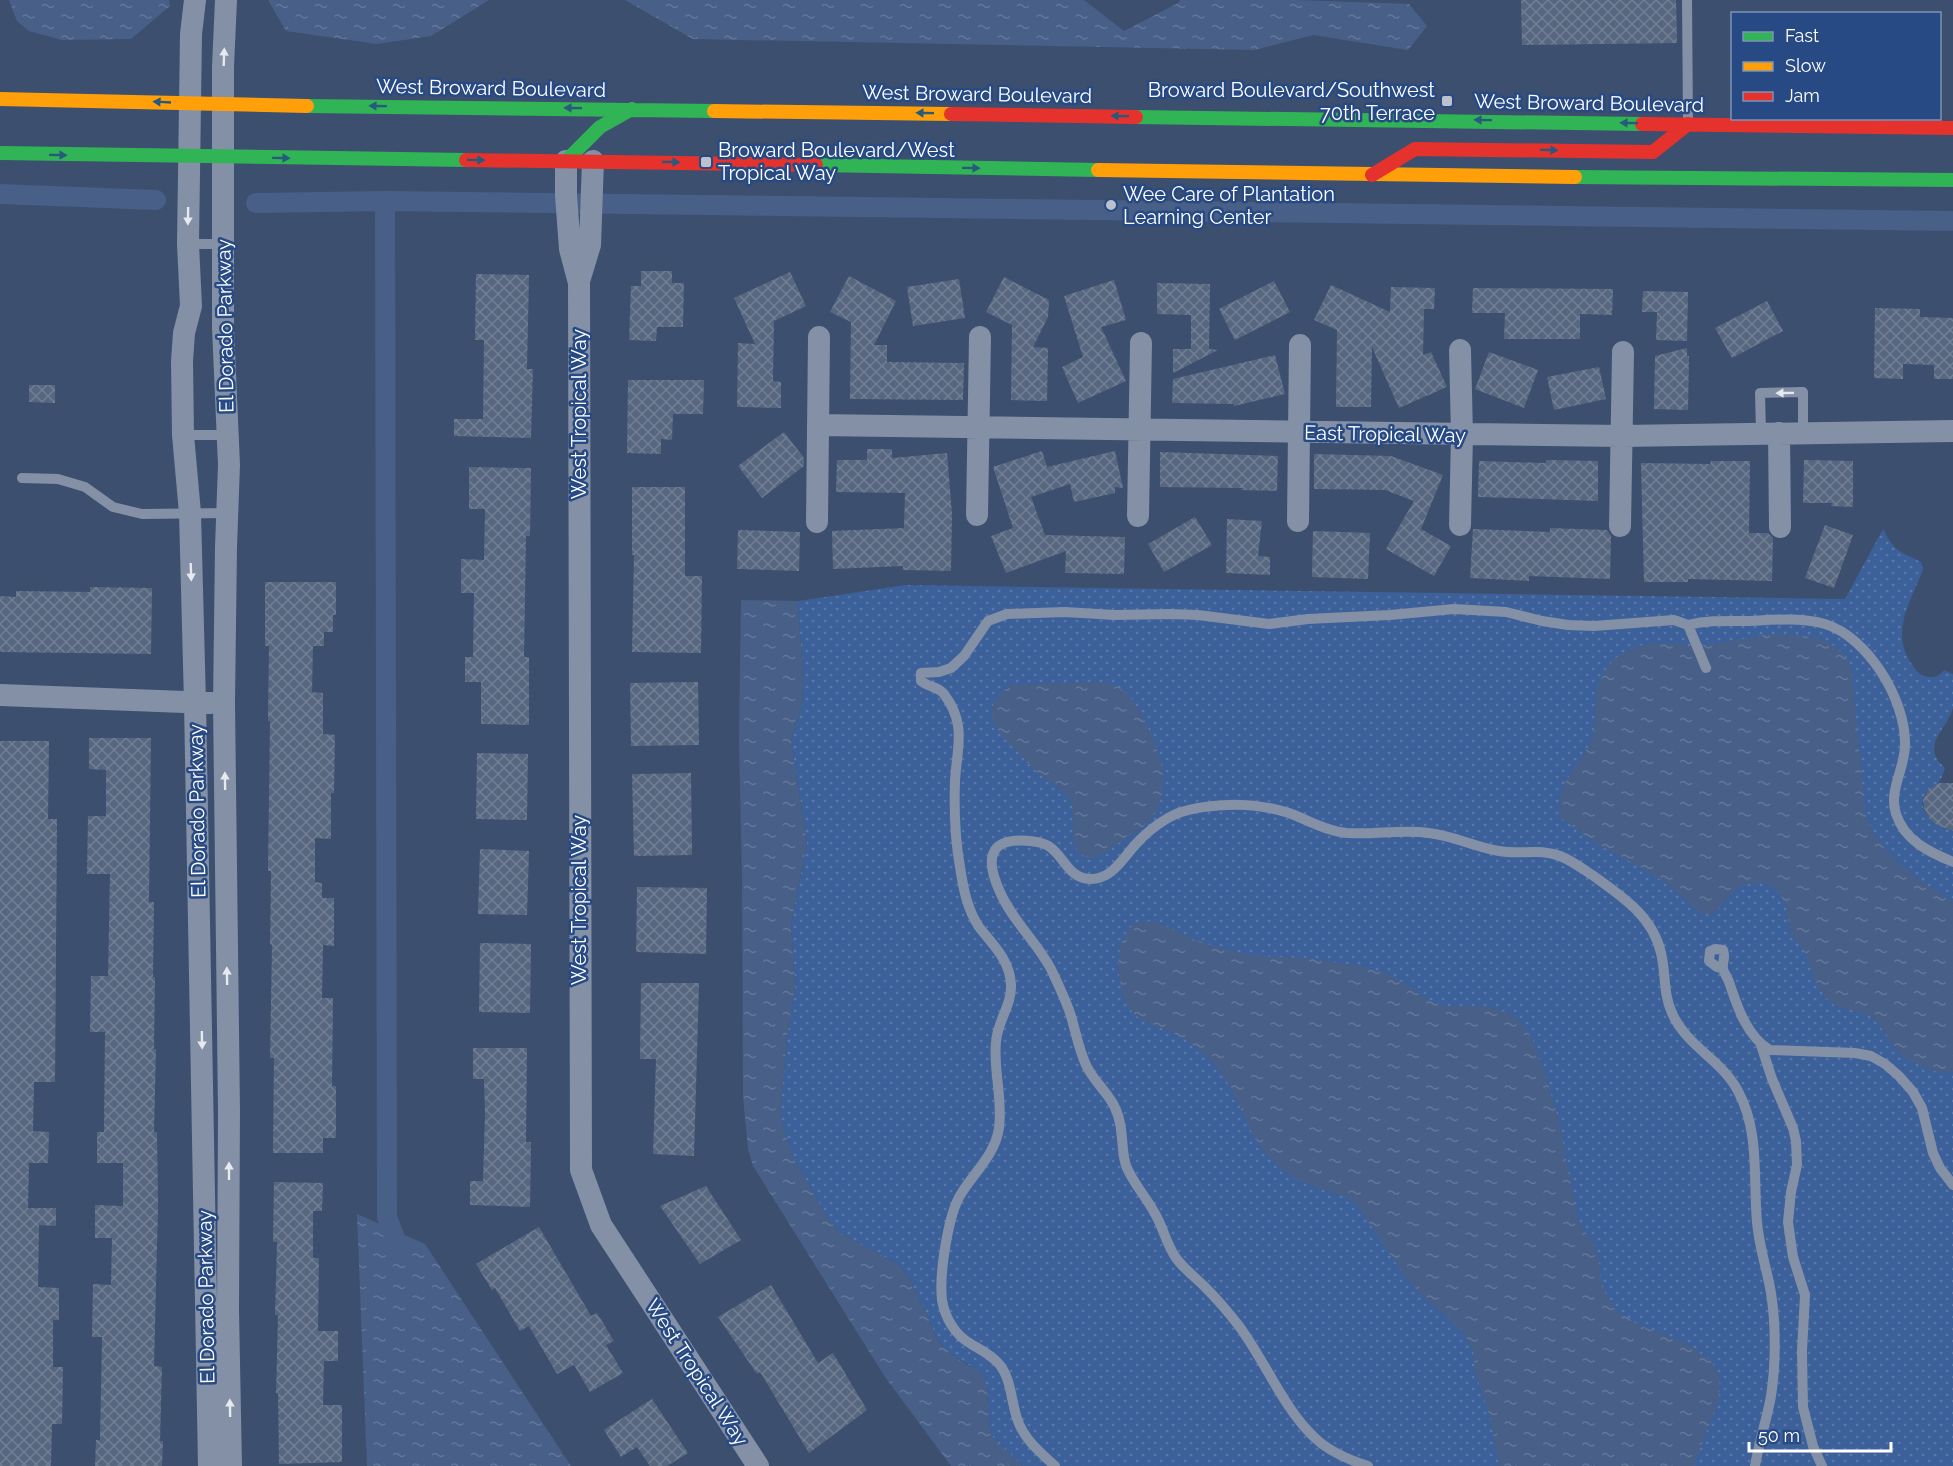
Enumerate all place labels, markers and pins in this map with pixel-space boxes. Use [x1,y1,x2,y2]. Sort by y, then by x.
place label: Broward Boulevard/Southwest 70th Terrace [1148,78,1435,125]
marker: Broward Boulevard/Southwest 70th Terrace [1440,94,1454,108]
place label: Broward Boulevard/West Tropical Way [718,138,955,185]
marker: Broward Boulevard/West Tropical Way [699,155,713,169]
place label: Wee Care of Plantation Learning Center [1123,182,1335,229]
marker: Wee Care of Plantation Learning Center [1104,198,1118,212]

